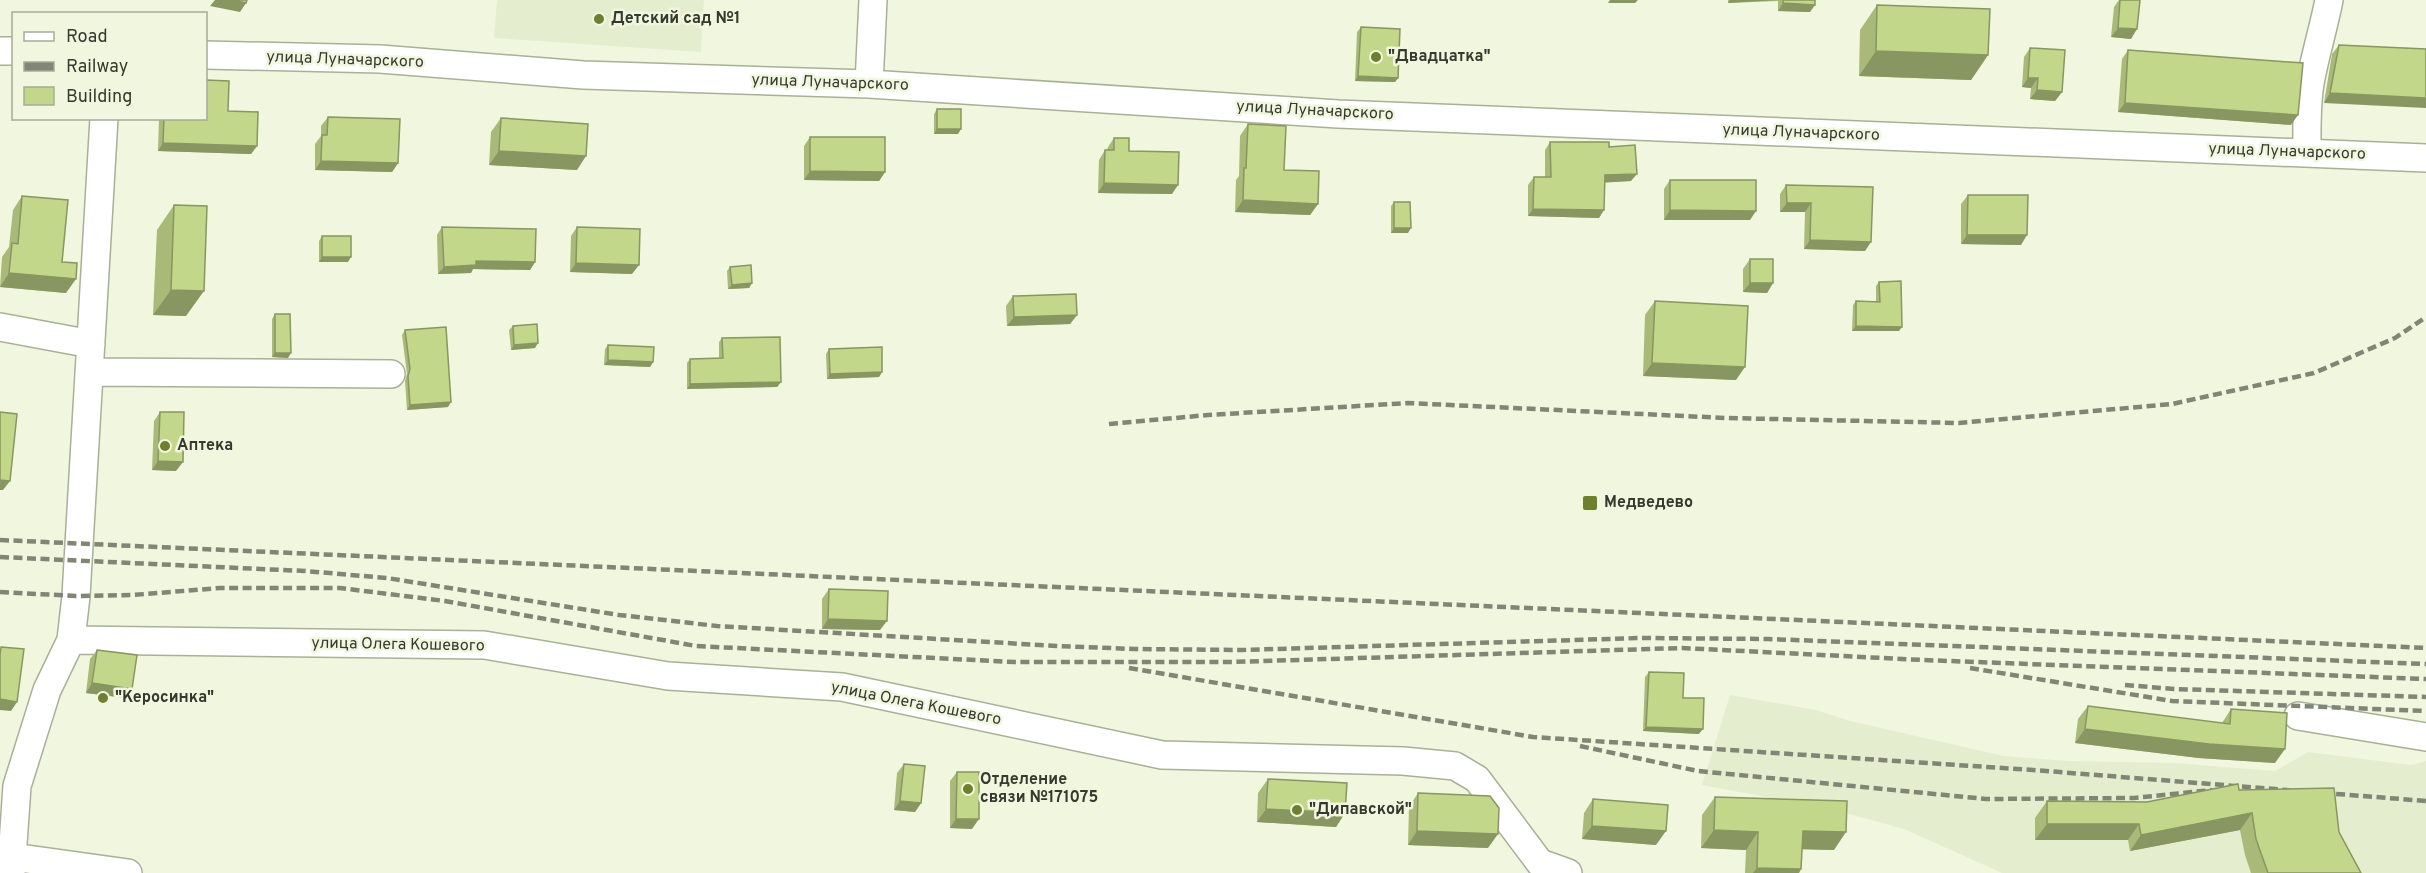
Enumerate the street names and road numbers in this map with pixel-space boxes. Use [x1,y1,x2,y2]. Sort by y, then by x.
street label: улица Луначарского [266,47,424,73]
street label: улица Луначарского [751,70,909,96]
street label: улица Луначарского [1236,97,1394,125]
street label: улица Луначарского [1722,120,1880,146]
street label: улица Луначарского [2208,139,2366,165]
street label: улица Олега Кошевого [311,633,485,657]
street label: улица Олега Кошевого [829,678,1003,730]

